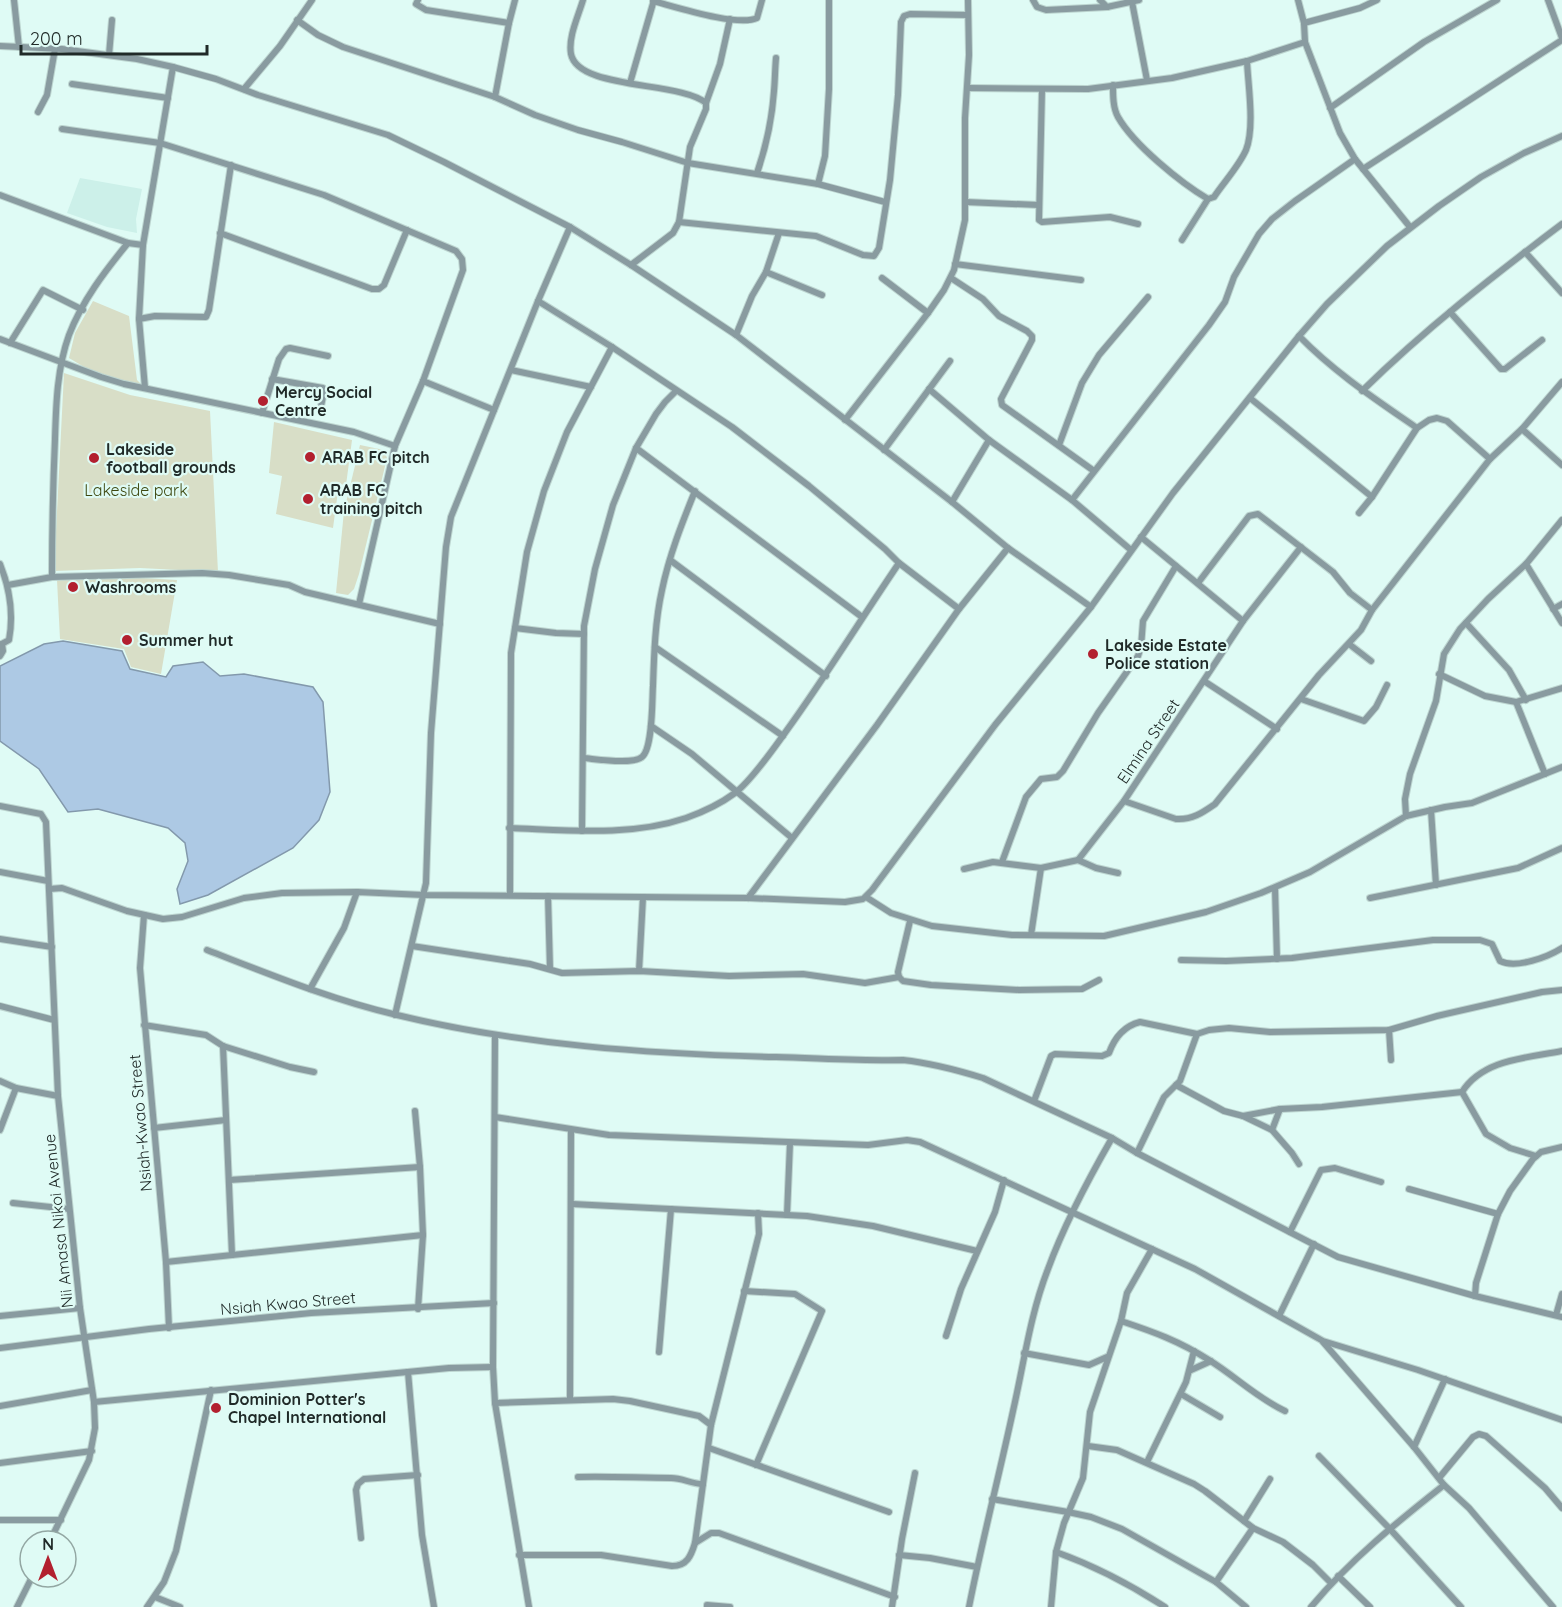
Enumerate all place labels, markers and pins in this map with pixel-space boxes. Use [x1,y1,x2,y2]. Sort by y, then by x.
place label: Mercy Social Centre [275,382,372,420]
marker: Mercy Social Centre [256,394,270,408]
place label: Lakeside football grounds [106,439,236,477]
place label: ARAB FC pitch [322,447,430,467]
marker: ARAB FC pitch [303,450,317,464]
marker: Lakeside football grounds [87,451,101,465]
place label: ARAB FC training pitch [320,480,423,518]
marker: ARAB FC training pitch [301,492,315,506]
place label: Washrooms [85,577,176,597]
marker: Washrooms [66,580,80,594]
place label: Summer hut [139,630,234,650]
marker: Summer hut [120,633,134,647]
place label: Lakeside Estate Police station [1105,635,1227,673]
marker: Lakeside Estate Police station [1086,647,1100,661]
place label: Dominion Potter's Chapel International [228,1389,386,1427]
marker: Dominion Potter's Chapel International [209,1401,223,1415]

